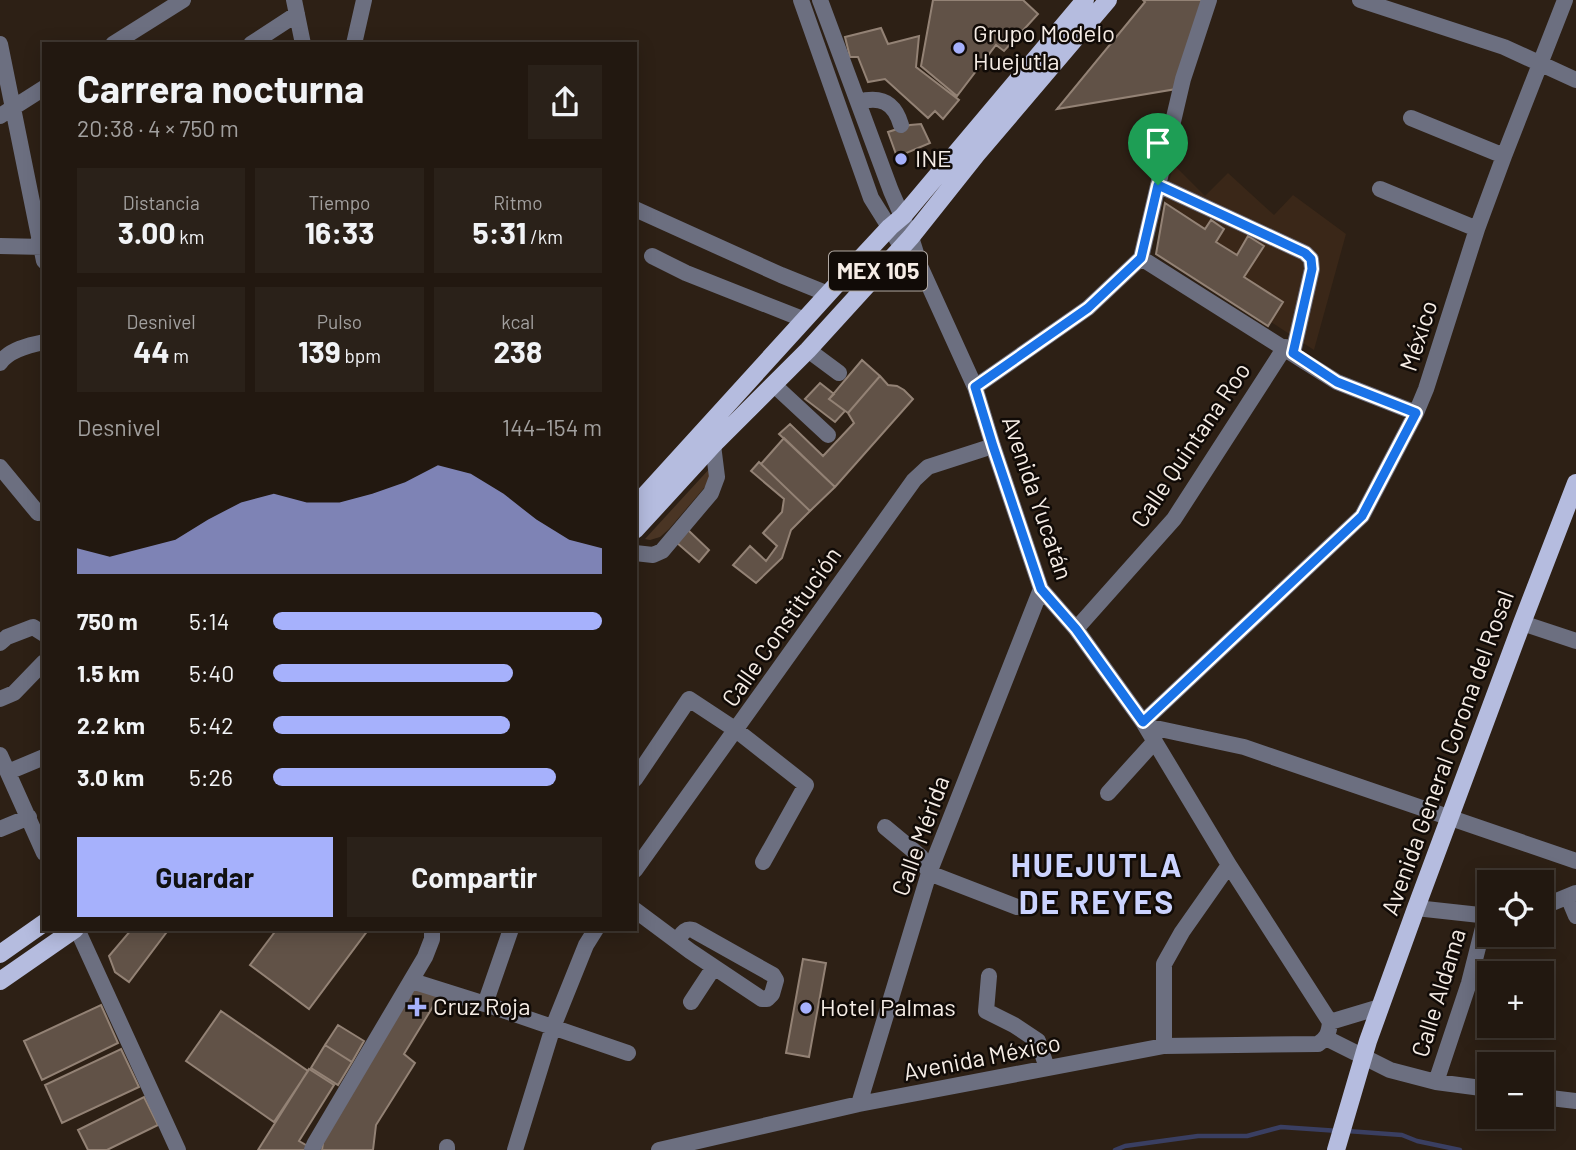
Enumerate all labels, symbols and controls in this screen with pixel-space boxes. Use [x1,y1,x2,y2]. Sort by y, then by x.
place label: Grupo Modelo Huejutla [973,18,1115,75]
marker: Grupo Modelo Huejutla [951,40,967,56]
text: Carrera nocturna [77,65,364,111]
button: share [528,65,602,139]
pin [1128,113,1188,185]
text: 20:38 · 4 × 750 m [77,114,239,142]
icon: arrive [1139,124,1177,162]
place label: INE [915,143,952,172]
marker: INE [893,151,909,167]
text: Distancia [123,191,200,214]
text: Tiempo [309,191,370,214]
text: Ritmo [493,191,542,214]
text: 3.00 [118,214,176,250]
text: 16:33 [304,214,375,250]
text: 5:31 [473,214,526,250]
text: km [176,225,205,248]
text: /km [526,225,563,248]
road number: MEX 105 [829,252,927,290]
street label: México [1393,296,1443,375]
text: Desnivel [127,310,196,333]
text: Pulso [317,310,362,333]
text: kcal [501,310,534,333]
text: 44 [133,333,170,369]
text: 139 [298,333,341,369]
text: 238 [493,333,542,369]
text: m [170,344,189,367]
text: bpm [341,344,381,367]
street label: Calle Quintana Roo [1124,356,1256,532]
street label: Avenida Yucatán [997,412,1080,583]
text: Desnivel [77,413,161,441]
text: 144–154 m [502,413,602,441]
street label: Calle Constitución [715,541,847,712]
street label: Avenida General Corona del Rosal [1374,586,1519,919]
text: 750 m [77,607,138,635]
text: 5:14 [189,607,229,635]
text: 1.5 km [77,659,140,687]
text: 5:40 [189,659,234,687]
text: 2.2 km [77,711,145,739]
text: 5:42 [189,711,234,739]
text: 3.0 km [77,763,144,791]
text: 5:26 [189,763,233,791]
street label: Calle Mérida [885,772,955,899]
button: Guardar [77,837,333,917]
button: Compartir [347,837,602,917]
district label: HUEJUTLA DE REYES [1011,845,1183,920]
map controls [1477,870,1554,1129]
button: locate [1477,870,1554,947]
street label: Calle Aldama [1404,925,1471,1060]
button: + [1477,961,1554,1038]
place label: Cruz Roja [433,991,531,1020]
place label: Hotel Palmas [820,992,956,1021]
marker: Cruz Roja [407,997,427,1017]
marker: Hotel Palmas [798,1000,814,1016]
street label: Avenida México [901,1027,1063,1086]
button: − [1477,1052,1554,1129]

